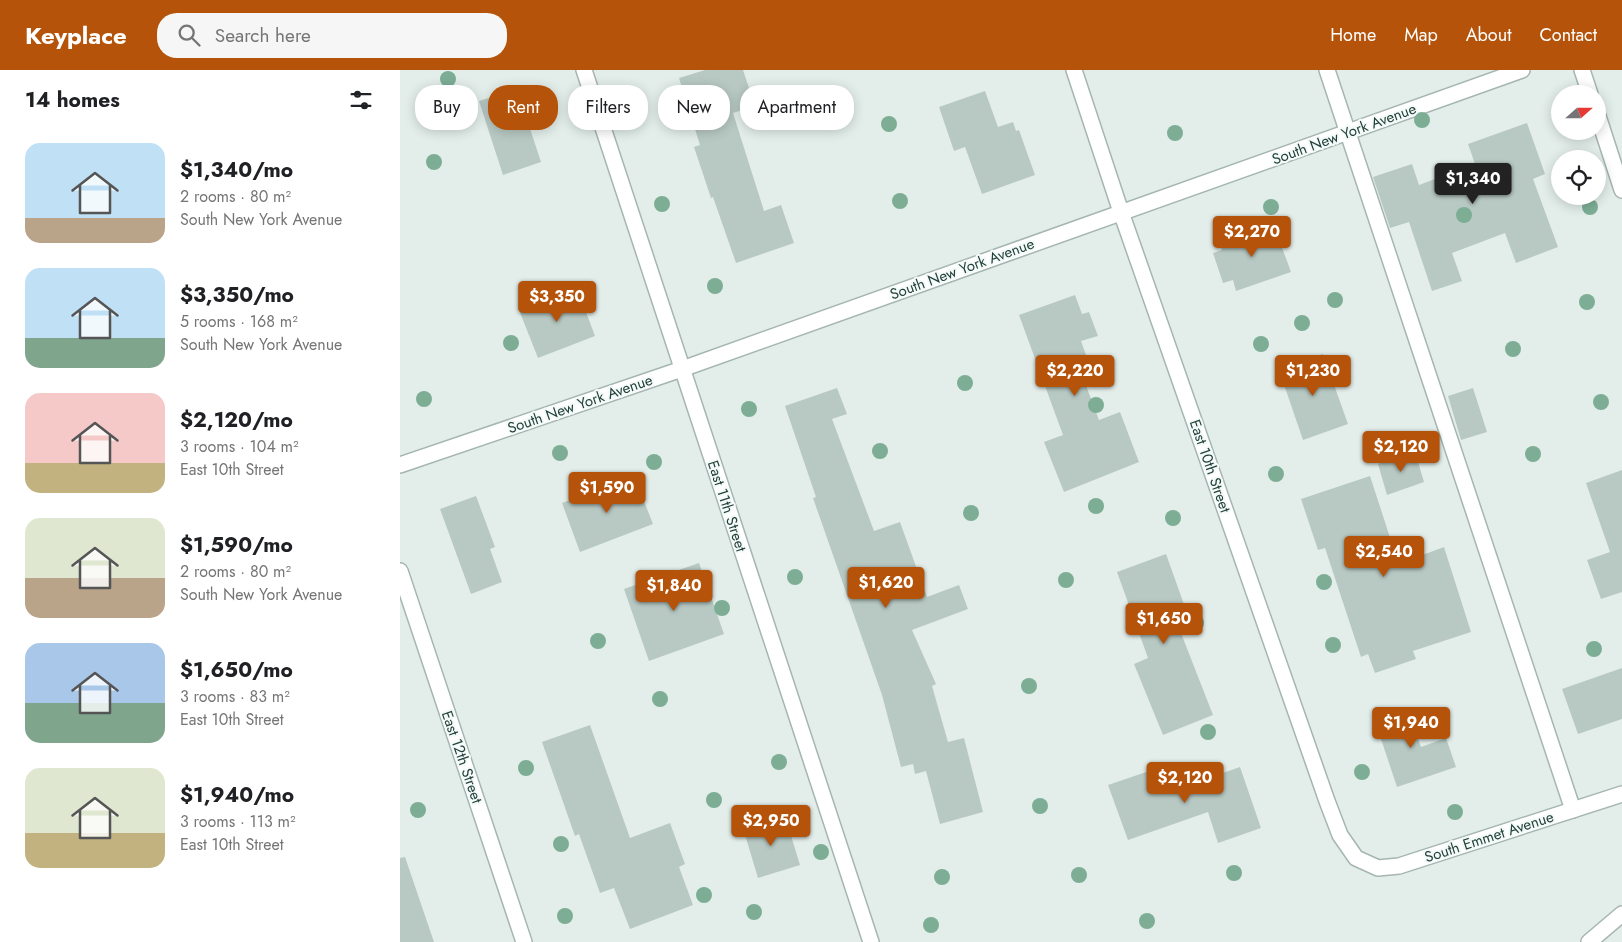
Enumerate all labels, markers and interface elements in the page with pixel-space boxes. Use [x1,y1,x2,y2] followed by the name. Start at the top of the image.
[157,13,507,58] search box
[25,18,127,53] text: Keyplace
[175,21,203,49] icon: search
[215,22,311,49] text: Search here
[1330,22,1376,48] text: Home
[1404,22,1438,48] text: Map
[1466,22,1511,48] text: About
[1539,22,1597,48] text: Contact
[25,85,120,115] text: 14 homes
[415,85,478,130] chip: Buy
[488,85,558,130] chip: Rent
[568,85,648,130] chip: Filters
[658,85,730,130] chip: New
[740,85,854,130] chip: Apartment
[1551,85,1606,140] north arrow
[1551,85,1606,205] map controls
[347,86,375,114] icon: filters
[1269,98,1420,170] street label: South New York Avenue
[1551,150,1606,205] button: locate
[180,155,293,185] text: $1,340/mo
[1432,162,1514,205] pin: $1,340
[65,163,125,223] icon: home
[1446,167,1500,190] text: $1,340
[180,185,291,208] text: 2 rooms · 80 m²
[180,208,342,231] text: South New York Avenue
[1211,216,1293,258] pin: $2,270
[1224,220,1280,243] text: $2,270
[887,233,1038,305] street label: South New York Avenue
[180,280,294,310] text: $3,350/mo
[516,280,598,323] pin: $3,350
[529,285,585,308] text: $3,350
[65,288,125,348] icon: home
[180,310,298,333] text: 5 rooms · 168 m²
[180,333,342,356] text: South New York Avenue
[1034,354,1116,397] pin: $2,220
[1272,354,1354,397] pin: $1,230
[1046,359,1104,382] text: $2,220
[1286,359,1340,382] text: $1,230
[504,369,656,439] street label: South New York Avenue
[180,405,293,435] text: $2,120/mo
[65,413,125,473] icon: home
[1184,416,1236,516] street label: East 10th Street
[1360,430,1442,473] pin: $2,120
[180,435,299,458] text: 3 rooms · 104 m²
[1374,435,1428,458] text: $2,120
[702,457,752,555] street label: East 11th Street
[180,458,284,481] text: East 10th Street
[566,472,648,514] pin: $1,590
[580,476,634,499] text: $1,590
[180,530,293,560] text: $1,590/mo
[1343,536,1425,578] pin: $2,540
[65,538,125,598] icon: home
[1355,540,1413,563] text: $2,540
[180,560,291,583] text: 2 rooms · 80 m²
[845,566,927,609] pin: $1,620
[633,570,715,612] pin: $1,840
[858,571,914,594] text: $1,620
[646,574,702,597] text: $1,840
[180,583,342,606] text: South New York Avenue
[1123,602,1205,645] pin: $1,650
[1137,607,1191,630] text: $1,650
[180,655,293,685] text: $1,650/mo
[65,663,125,723] icon: home
[180,685,290,708] text: 3 rooms · 83 m²
[1370,706,1452,749] pin: $1,940
[180,708,284,731] text: East 10th Street
[436,708,488,807] street label: East 12th Street
[1383,711,1439,734] text: $1,940
[1144,762,1226,804] pin: $2,120
[1158,766,1212,789] text: $2,120
[180,780,294,810] text: $1,940/mo
[65,788,125,848] icon: home
[730,804,812,847] pin: $2,950
[1422,806,1557,868] street label: South Emmet Avenue
[742,809,800,832] text: $2,950
[180,810,296,833] text: 3 rooms · 113 m²
[180,833,284,856] text: East 10th Street

